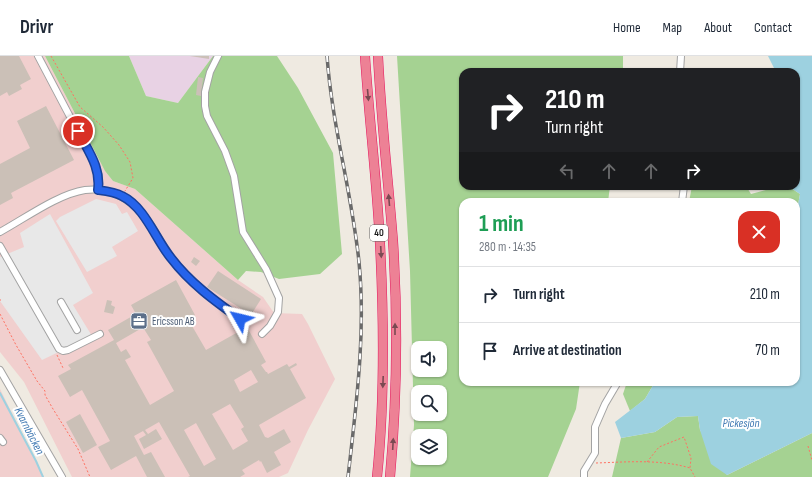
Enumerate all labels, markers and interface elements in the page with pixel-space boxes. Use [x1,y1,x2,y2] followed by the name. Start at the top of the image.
[20,16,53,39] text: Drivr
[613,19,641,36] text: Home
[663,19,682,36] text: Map
[704,19,732,36] text: About
[754,19,792,36] text: Contact
[545,83,605,116] text: 210 m
[479,84,531,136] icon: right
[364,89,371,101] one-way arrow
[61,114,95,148] pin
[545,117,603,138] text: Turn right
[67,120,89,142] icon: arrive
[556,160,578,182] icon: left
[598,160,620,182] icon: ahead
[640,160,662,182] icon: ahead
[682,160,704,182] icon: right
[386,194,393,206] one-way arrow
[479,209,524,238] text: 1 min
[738,211,780,253] button: close
[370,225,388,241] road number: 40
[479,239,536,255] text: 280 m · 14:35
[377,246,384,258] one-way arrow
[479,284,501,306] icon: right
[513,285,565,304] text: Turn right
[750,285,780,304] text: 210 m
[219,298,261,340] position arrow
[129,311,149,331] office icon: Ericsson AB
[152,315,195,328] place label: Ericsson AB
[392,322,398,335] one-way arrow
[479,340,501,362] icon: arrive
[411,341,447,465] map controls
[411,341,447,377] button: sound
[513,341,622,360] text: Arrive at destination
[755,341,780,360] text: 70 m
[379,376,386,388] one-way arrow
[411,385,447,421] button: search
[11,405,47,457] water label: Kvarnbäcken
[722,416,760,431] water label: Pickesjön
[411,429,447,465] button: layers
[389,438,396,450] one-way arrow

